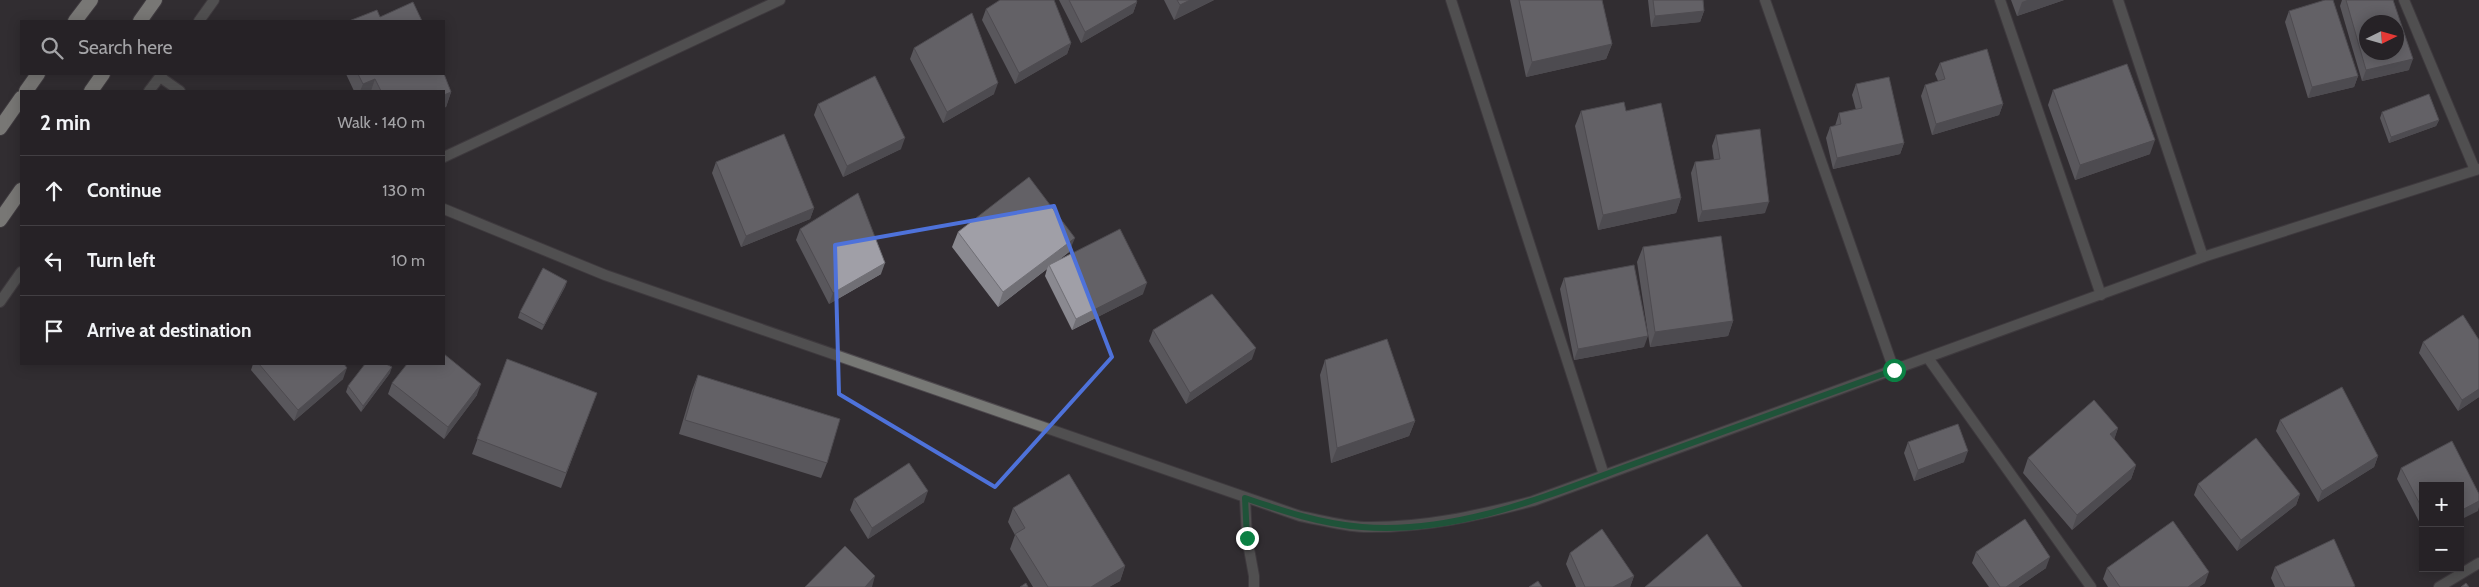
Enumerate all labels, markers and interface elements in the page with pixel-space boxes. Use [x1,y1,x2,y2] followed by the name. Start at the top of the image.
[2359,15,2404,60] north arrow
[20,20,445,75] search box
[38,34,66,62] icon: search
[78,36,172,59] text: Search here
[40,110,91,135] text: 2 min
[338,113,425,132] text: Walk · 140 m
[40,177,68,205] icon: ahead
[87,179,161,202] text: Continue
[382,181,425,200] text: 130 m
[40,247,68,275] icon: left
[87,249,155,272] text: Turn left
[391,251,425,270] text: 10 m
[40,317,68,345] icon: arrive
[87,319,251,342] text: Arrive at destination
[1883,359,1906,382] route start
[2419,482,2464,572] map controls
[2419,482,2464,527] button: +
[1236,527,1259,550] route end
[2419,527,2464,572] button: −

